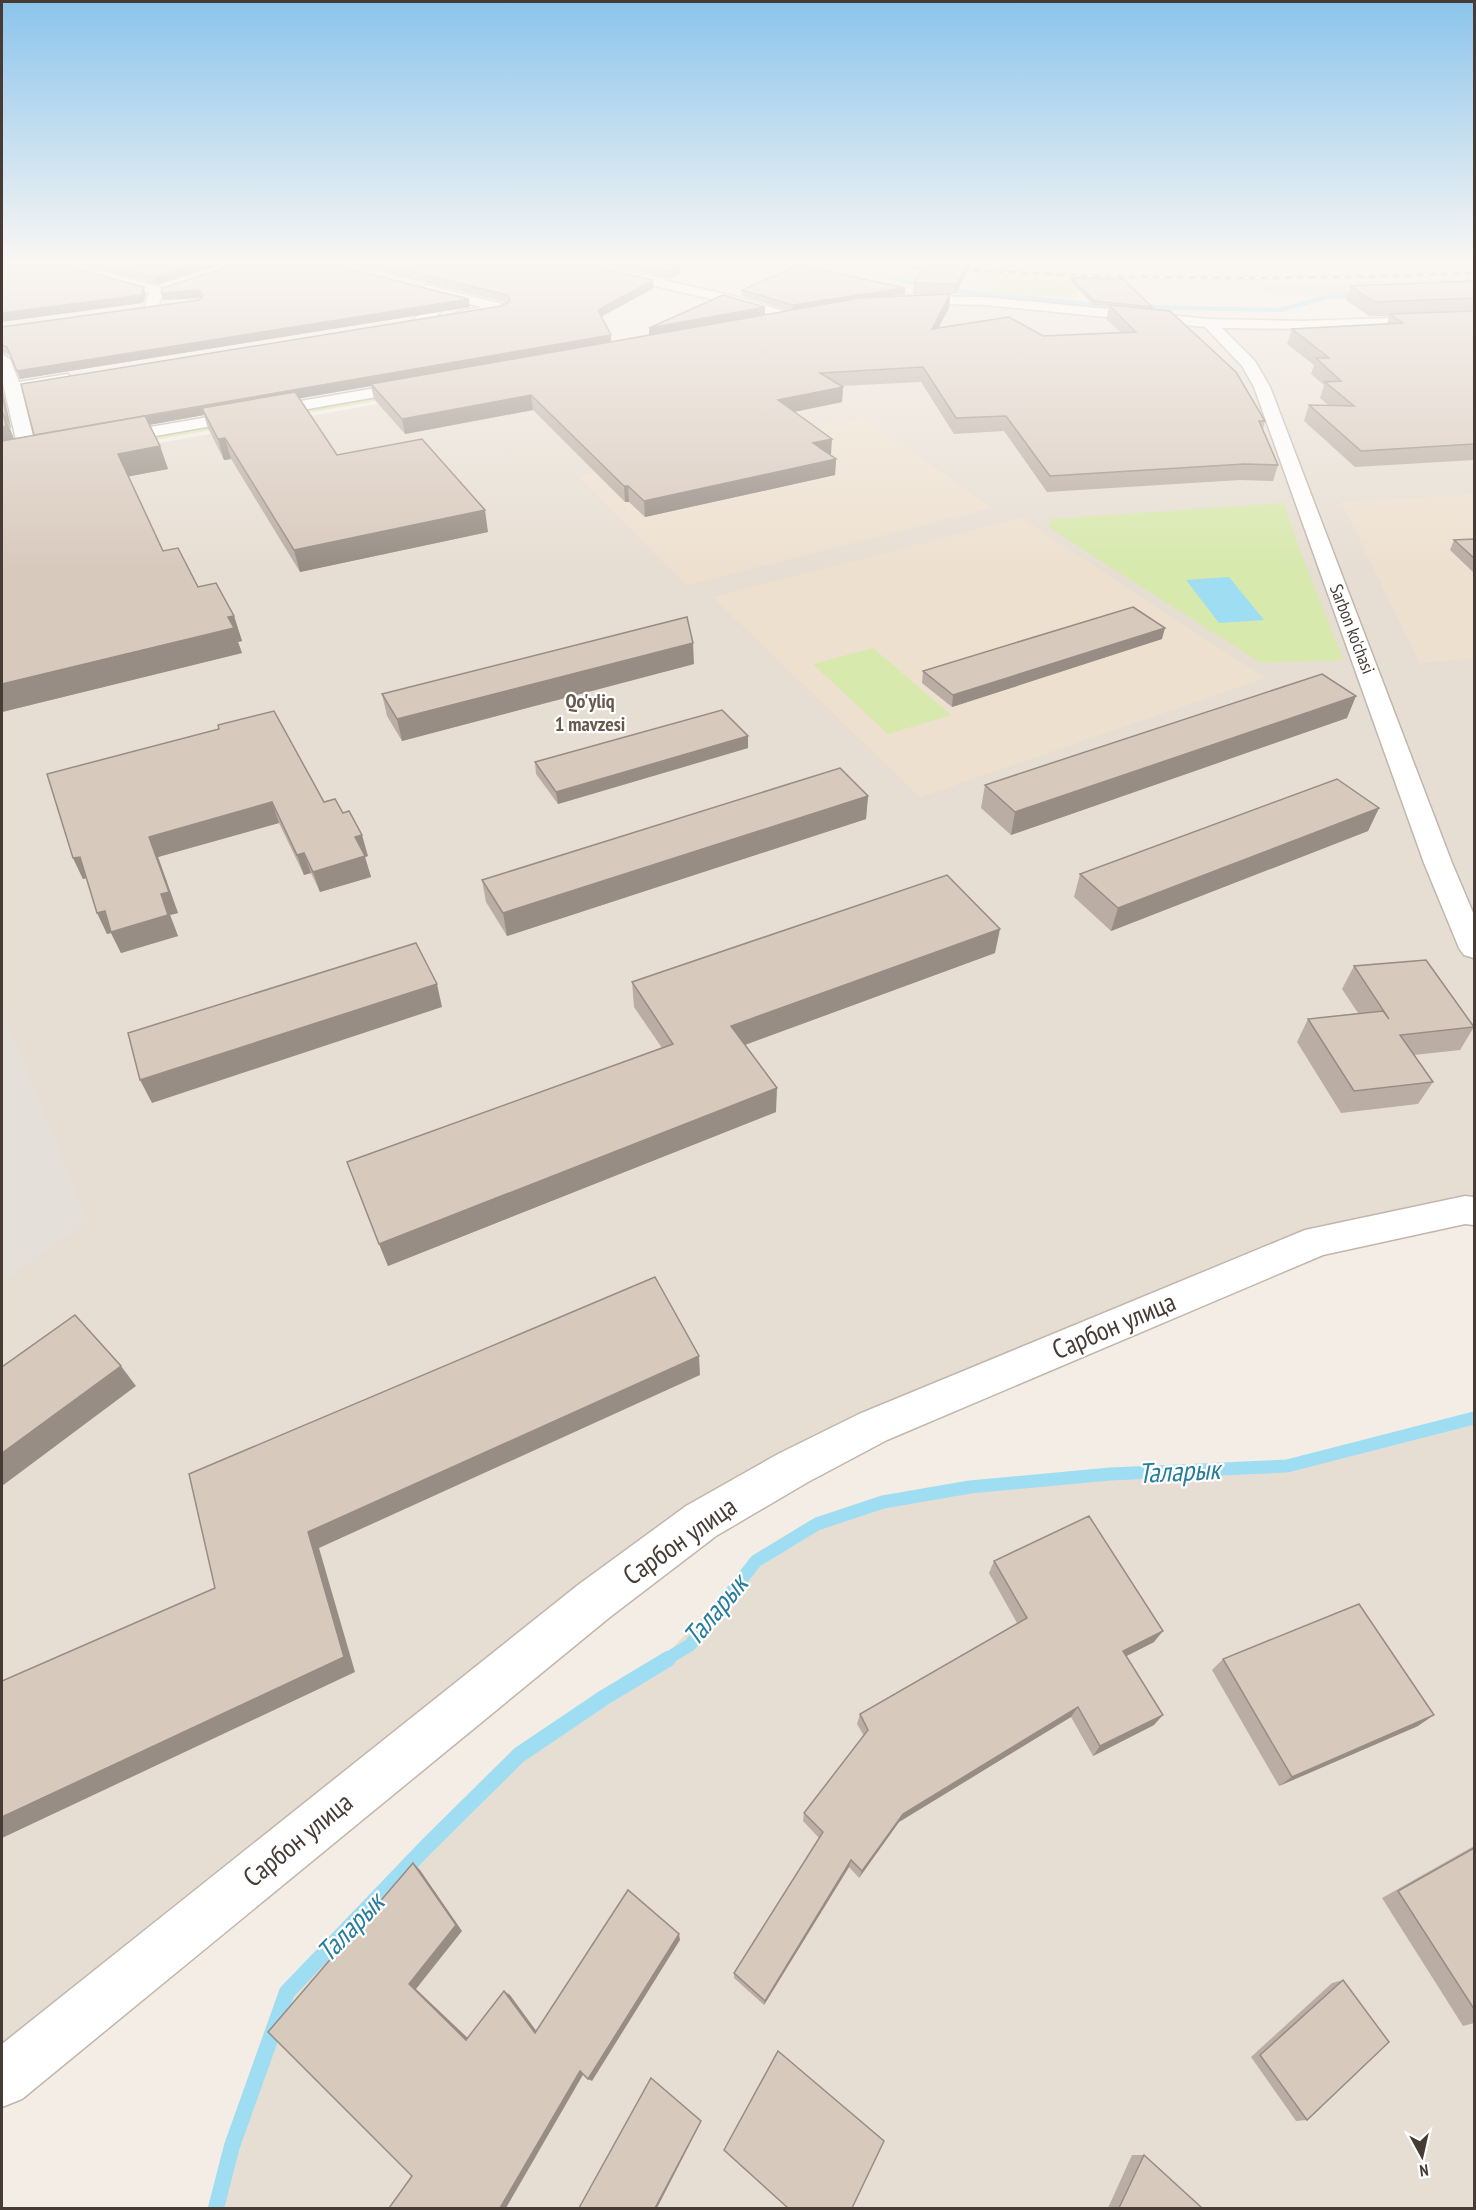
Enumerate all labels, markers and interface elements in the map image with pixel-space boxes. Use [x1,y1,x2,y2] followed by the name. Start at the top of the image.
[1325,581,1380,677] street label: Sarbon ko'chasi
[555,688,625,737] district label: Qo'yliq 1 mavzesi
[1047,1284,1181,1366] street label: Сарбон улица
[1137,1450,1224,1491] water label: Таларык
[616,1489,743,1592] street label: Сарбон улица
[674,1564,757,1653] water label: Таларык
[236,1785,359,1894] street label: Сарбон улица
[308,1882,394,1969] water label: Таларык
[1392,2126,1452,2186] north arrow
[1418,2160,1430,2181] text: N

